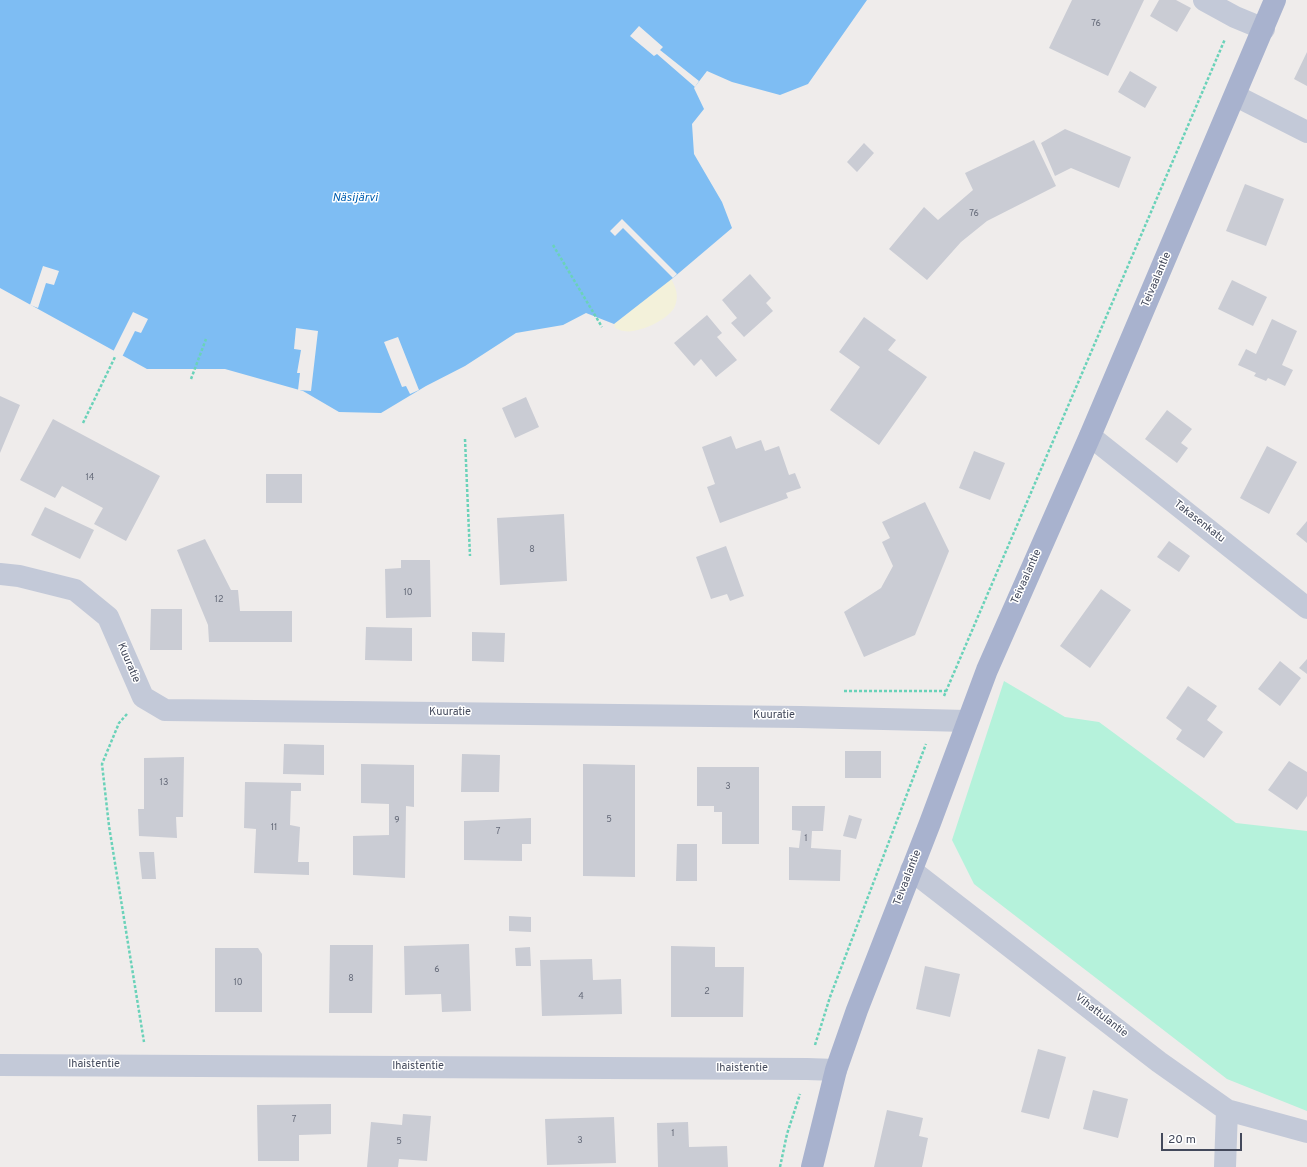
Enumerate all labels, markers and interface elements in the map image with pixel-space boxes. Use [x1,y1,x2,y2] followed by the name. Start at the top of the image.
[1091,19,1101,29] house number: 76
[332,192,378,206] water label: Näsijärvi
[969,209,979,219] house number: 76
[1139,250,1175,310] street label: Teivaalantie
[86,473,94,483] house number: 14
[1171,498,1227,546] street label: Takasenkatu
[529,545,535,555] house number: 8
[1009,548,1045,606] street label: Teivaalantie
[403,588,413,598] house number: 10
[215,595,223,605] house number: 12
[114,641,142,685] street label: Kuuratie
[429,706,471,720] street label: Kuuratie
[753,709,795,723] street label: Kuuratie
[160,778,168,788] house number: 13
[725,782,731,792] house number: 3
[606,815,612,825] house number: 5
[394,816,400,826] house number: 9
[271,823,277,833] house number: 11
[496,827,500,837] house number: 7
[804,834,808,844] house number: 1
[891,848,925,908] street label: Teivaalantie
[434,965,440,975] house number: 6
[348,974,354,984] house number: 8
[233,978,243,988] house number: 10
[704,987,710,997] house number: 2
[1072,991,1130,1041] street label: Vihattulantie
[578,992,584,1002] house number: 4
[68,1058,120,1072] street label: Ihaistentie
[392,1060,444,1074] street label: Ihaistentie
[716,1062,768,1076] street label: Ihaistentie
[292,1115,296,1125] house number: 7
[1163,1125,1244,1151] scale bar
[671,1129,675,1139] house number: 1
[1168,1132,1196,1148] text: 20 m
[577,1136,583,1146] house number: 3
[396,1137,402,1147] house number: 5

